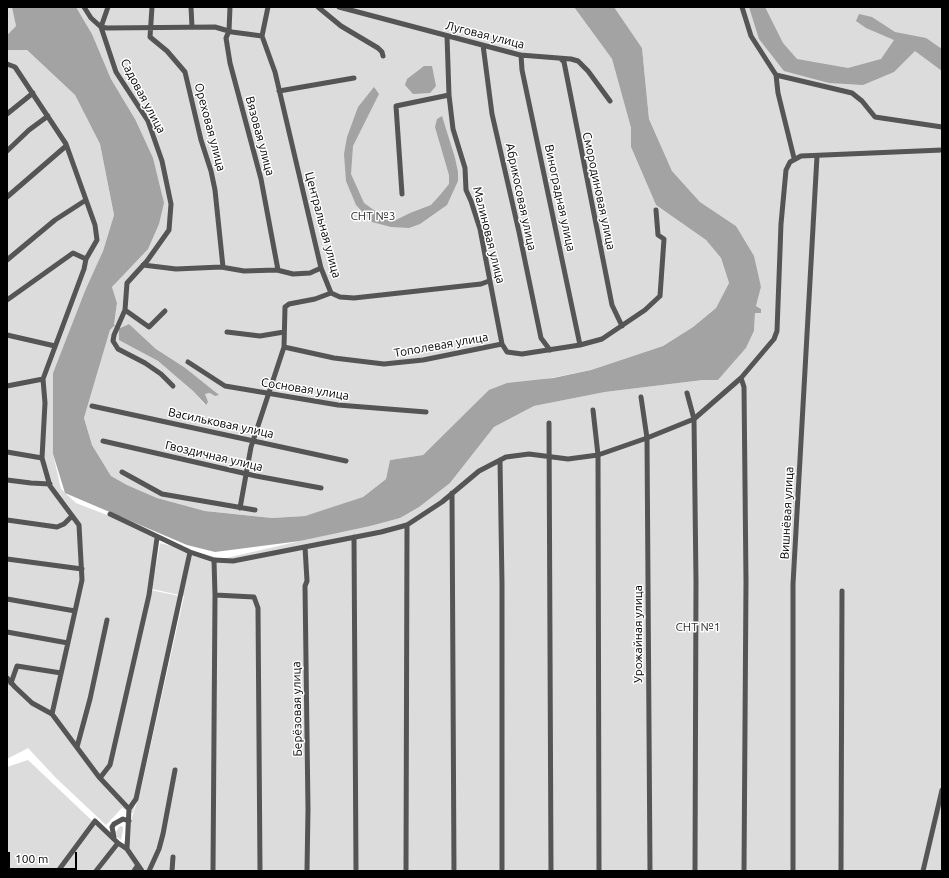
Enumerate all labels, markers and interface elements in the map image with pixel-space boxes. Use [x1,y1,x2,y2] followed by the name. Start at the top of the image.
[444,18,526,52] street label: Луговая улица
[117,56,169,136] street label: Садовая улица
[191,81,229,173] street label: Ореховая улица
[242,95,278,177] street label: Вязовая улица
[579,131,619,251] street label: Смородиновая улица
[503,142,539,252] street label: Абрикосовая улица
[542,143,578,253] street label: Виноградная улица
[302,170,344,280] street label: Центральная улица
[470,185,508,285] street label: Малиновая улица
[350,209,396,223] park label: СНТ №3
[393,330,489,360] street label: Тополевая улица
[260,375,350,403] street label: Сосновая улица
[167,405,275,441] street label: Васильковая улица
[164,438,264,474] street label: Гвоздичная улица
[777,466,797,560] street label: Вишнёвая улица
[631,585,645,683] street label: Урожайная улица
[675,620,721,634] park label: СНТ №1
[289,661,305,757] street label: Берёзовая улица
[10,844,79,870] scale bar
[15,852,48,865] text: 100 m

